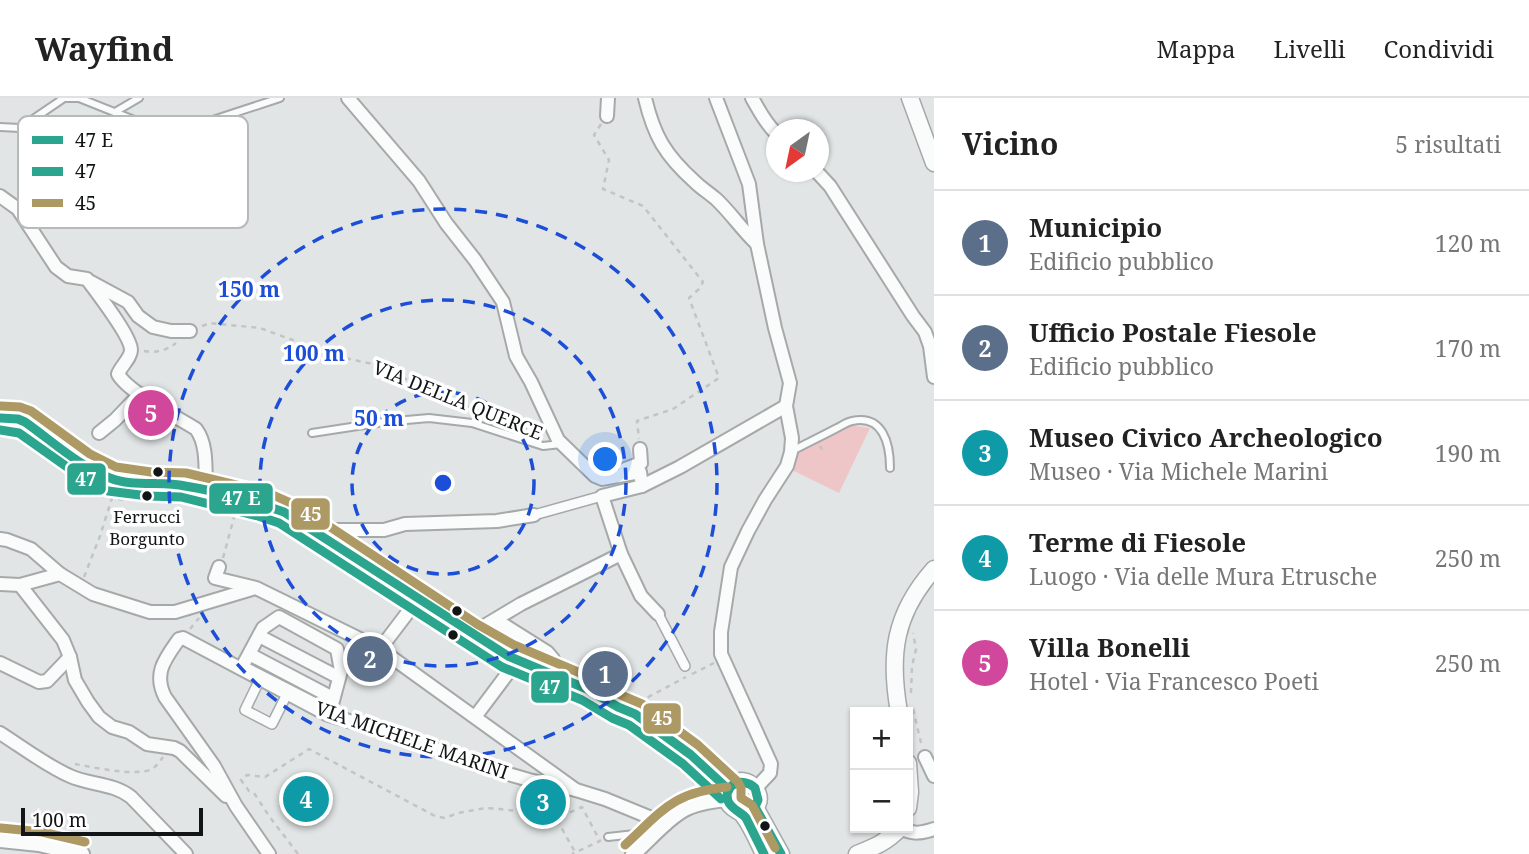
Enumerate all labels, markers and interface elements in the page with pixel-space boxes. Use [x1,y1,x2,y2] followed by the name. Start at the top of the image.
[35,26,174,71] text: Wayfind
[1157,32,1236,65] text: Mappa
[1274,32,1346,65] text: Livelli
[1384,32,1494,65] text: Condividi
[18,116,248,228] legend
[766,119,829,182] north arrow
[962,123,1058,164] text: Vicino
[75,127,113,153] text: 47 E
[1395,128,1501,160] text: 5 risultati
[75,158,96,184] text: 47
[75,190,96,216] text: 45
[1029,209,1162,245] text: Municipio
[979,227,992,259] text: 1
[1435,227,1501,259] text: 120 m
[1029,245,1214,277] text: Edificio pubblico
[218,275,280,303] text: 150 m
[1029,314,1317,350] text: Ufficio Postale Fiesole
[979,332,992,364] text: 2
[1435,332,1501,364] text: 170 m
[283,339,345,367] text: 100 m
[1029,350,1214,382] text: Edificio pubblico
[369,354,547,446] street label: VIA DELLA QUERCE
[128,387,174,439] pin: 5
[354,404,404,432] text: 50 m
[1029,419,1383,455] text: Museo Civico Archeologico
[979,437,992,469] text: 3
[1435,437,1501,469] text: 190 m
[588,442,622,476] your location
[1029,455,1328,487] text: Museo · Via Michele Marini
[66,462,107,496] line badge: 47
[151,465,165,479] unlabelled marker
[75,466,97,492] text: 47
[431,471,455,495] centre of rings
[208,482,274,515] line badge: 47 E
[222,485,260,511] text: 47 E
[140,489,154,503] marker: Ferrucci Borgunto
[290,497,331,531] line badge: 45
[300,501,322,527] text: 45
[109,505,185,550] place label: Ferrucci Borgunto
[1029,524,1246,560] text: Terme di Fiesole
[979,542,992,574] text: 4
[1435,542,1501,574] text: 250 m
[1029,560,1377,592] text: Luogo · Via delle Mura Etrusche
[450,604,464,618] unlabelled marker
[446,628,460,642] unlabelled marker
[1029,629,1190,665] text: Villa Bonelli
[347,633,393,685] pin: 2
[979,647,992,679] text: 5
[1435,647,1501,679] text: 250 m
[582,648,628,700] pin: 1
[1029,665,1319,697] text: Hotel · Via Francesco Poeti
[530,670,570,704] line badge: 47
[539,674,561,700] text: 47
[312,695,512,785] street label: VIA MICHELE MARINI
[642,702,682,735] line badge: 45
[651,705,673,731] text: 45
[850,707,913,833] map controls
[850,707,913,770] button: +
[850,770,913,833] button: −
[283,773,329,825] pin: 4
[520,776,566,828] pin: 3
[21,805,203,837] scale bar
[32,807,87,833] text: 100 m
[758,819,772,833] unlabelled marker

